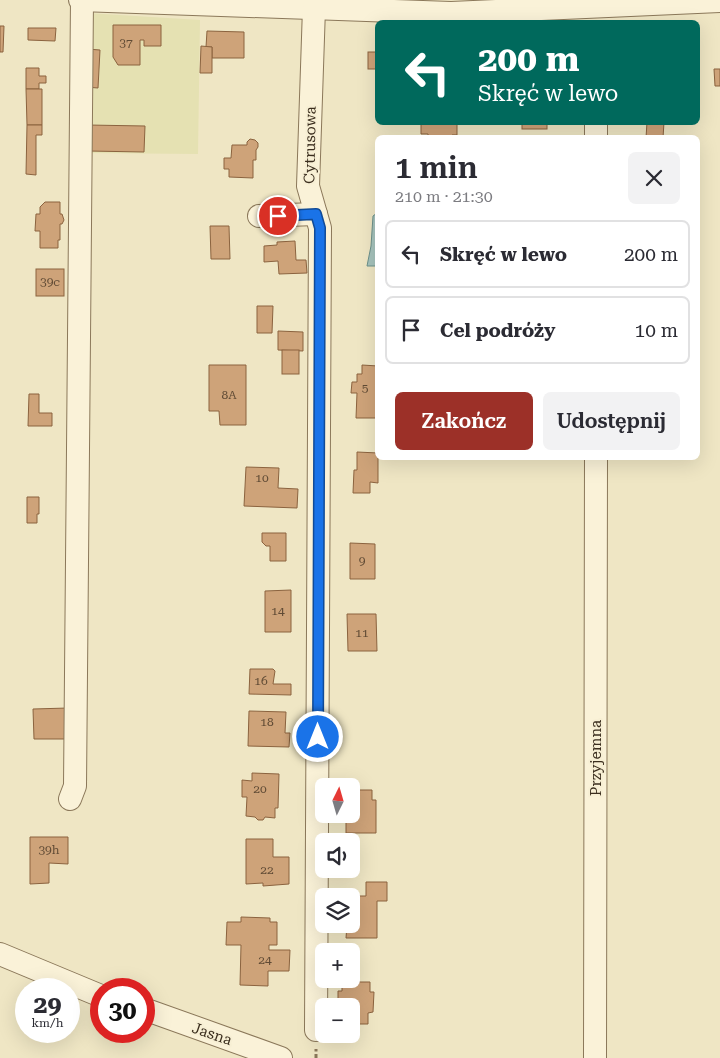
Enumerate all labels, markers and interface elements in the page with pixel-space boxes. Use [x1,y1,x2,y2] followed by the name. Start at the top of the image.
[119,36,133,50] house number: 37
[478,39,579,80] text: 200 m
[395,40,460,105] icon: left
[478,81,618,106] text: Skręć w lewo
[300,106,320,184] street label: Cytrusowa
[395,150,478,185] text: 1 min
[628,152,680,204] button: close
[395,187,493,206] text: 210 m · 21:30
[257,195,299,237] pin
[264,202,292,230] icon: arrive
[397,240,425,268] icon: left
[440,243,567,266] text: Skręć w lewo
[624,243,678,266] text: 200 m
[40,275,60,289] house number: 39c
[397,316,425,344] icon: arrive
[440,319,555,342] text: Cel podróży
[635,319,678,342] text: 10 m
[362,381,369,395] house number: 5
[221,388,237,402] house number: 8A
[395,392,533,450] button: Zakończ
[543,392,680,450] button: Udostępnij
[255,471,269,485] house number: 10
[359,554,366,568] house number: 9
[271,604,285,618] house number: 14
[355,626,369,640] house number: 11
[254,674,268,688] house number: 16
[291,710,343,762] position arrow
[260,715,274,729] house number: 18
[587,720,605,796] street label: Przyjemna
[315,778,360,822] north arrow
[315,778,360,1043] map controls
[253,782,267,796] house number: 20
[315,833,360,878] button: sound
[38,843,60,857] house number: 39h
[260,863,274,877] house number: 22
[315,888,360,933] button: layers
[315,943,360,988] button: +
[258,953,272,967] house number: 24
[90,978,155,1043] speed limit sign: 30
[33,990,62,1019] text: 29
[315,998,360,1043] button: −
[31,1016,64,1030] text: km/h
[190,1019,234,1049] street label: Jasna

